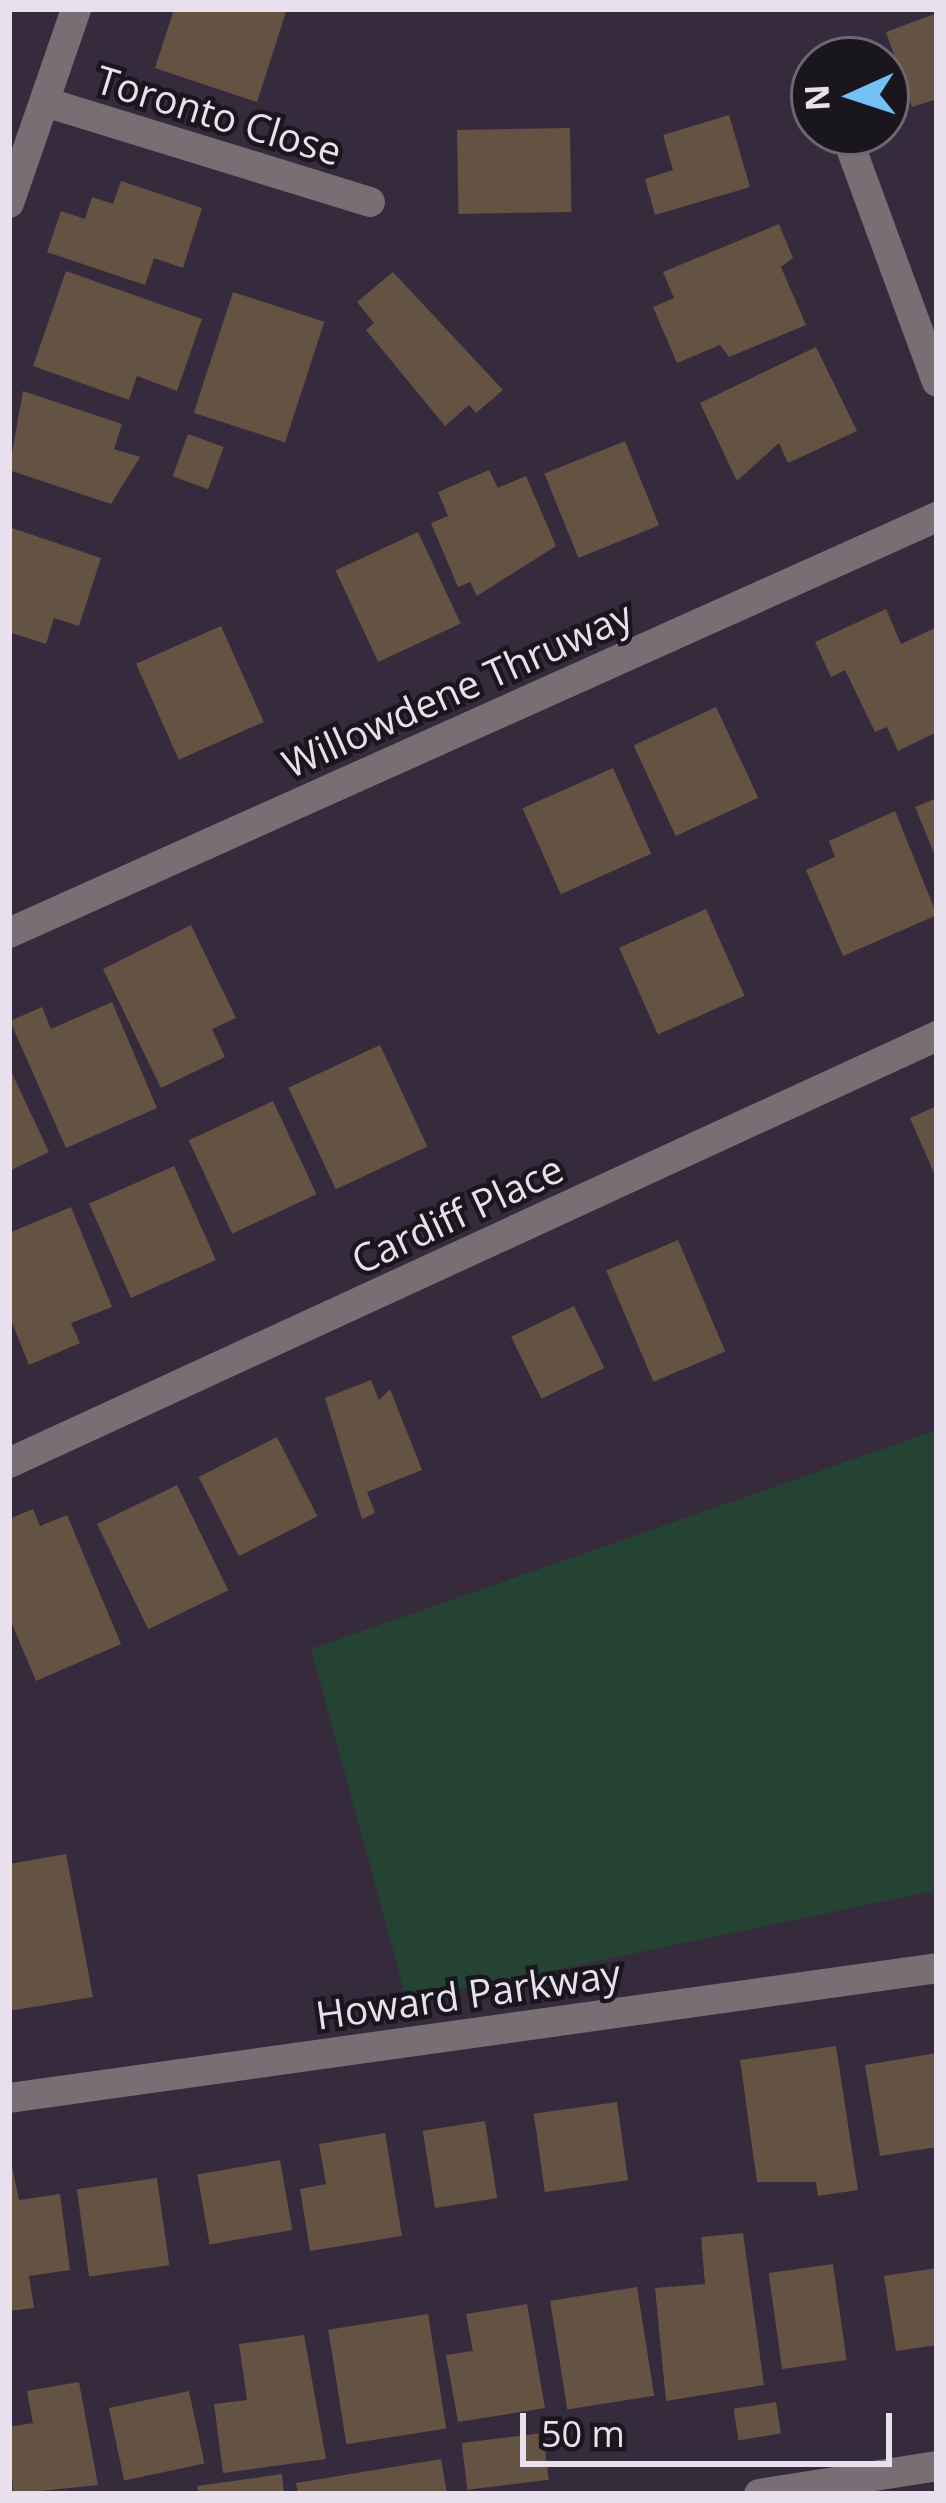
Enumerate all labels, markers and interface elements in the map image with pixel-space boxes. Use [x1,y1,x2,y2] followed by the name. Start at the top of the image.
[790,36,910,156] north arrow
[91,55,347,175] street label: Toronto Close
[793,83,840,112] text: N
[275,591,639,787] street label: Willowdene Thruway
[344,1145,570,1283] street label: Cardiff Place
[313,1949,623,2039] street label: Howard Parkway
[526,2389,898,2463] scale bar
[541,2409,625,2458] text: 50 m

